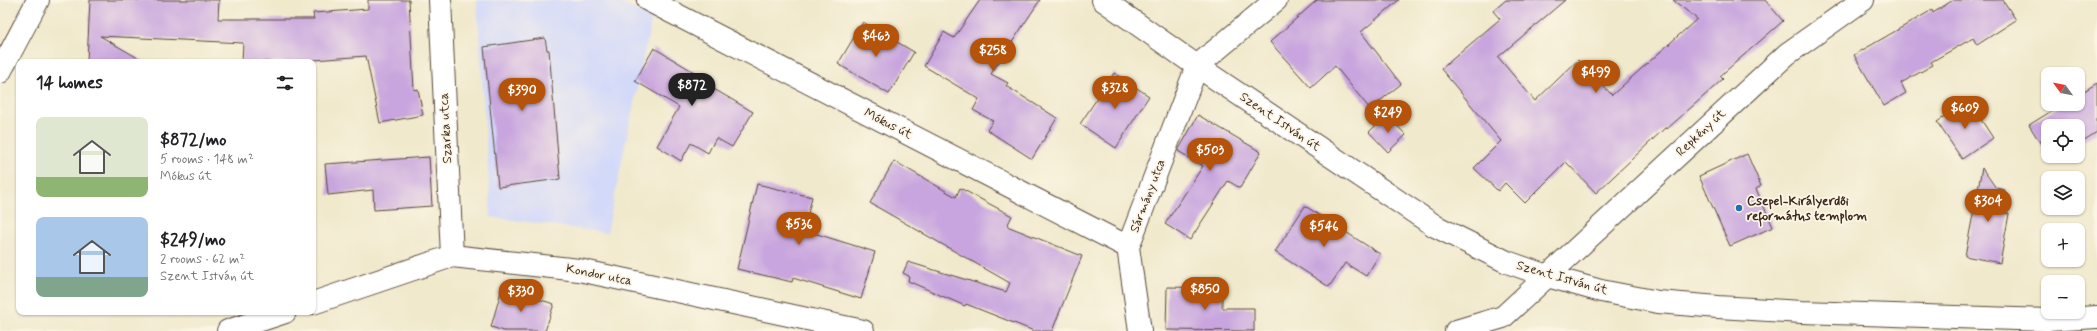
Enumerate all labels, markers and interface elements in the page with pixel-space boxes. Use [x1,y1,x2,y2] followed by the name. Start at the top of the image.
[852,24,900,58] pin: $463
[862,28,890,45] text: $463
[969,38,1017,72] pin: $258
[979,42,1007,59] text: $258
[1572,60,1620,94] pin: $499
[1581,64,1611,81] text: $499
[2041,67,2085,111] north arrow
[2041,67,2085,319] map controls
[36,72,103,94] text: 14 homes
[274,72,296,94] icon: filters
[668,73,716,107] pin: $872
[1091,76,1139,110] pin: $328
[677,77,707,94] text: $872
[498,78,546,112] pin: $390
[1101,80,1129,97] text: $328
[507,82,537,99] text: $390
[1236,89,1324,156] street label: Szent István út
[436,92,456,164] street label: Szarka utca
[1941,96,1989,130] pin: $609
[1364,100,1412,134] pin: $249
[1951,100,1979,117] text: $609
[1374,104,1402,121] text: $249
[861,105,915,143] street label: Mókus út
[1672,105,1730,160] street label: Repkény út
[2041,119,2085,163] button: locate
[160,129,227,151] text: $872/mo
[68,133,116,181] icon: home
[1186,138,1234,172] pin: $503
[1196,142,1224,159] text: $503
[160,151,254,168] text: 5 rooms · 148 m²
[1126,157,1170,235] street label: Sármány utca
[160,168,212,185] text: Mókus út
[2041,171,2085,215] button: layers
[1964,189,2012,223] pin: $304
[1747,193,1867,227] place label: Csepel-Királyerdői református templom
[1974,193,2002,210] text: $304
[1734,203,1744,213] marker: Csepel-Királyerdői református templom
[775,212,823,246] pin: $536
[1300,214,1348,248] pin: $546
[785,216,813,233] text: $536
[1309,218,1339,235] text: $546
[2041,223,2085,267] button: +
[160,229,226,251] text: $249/mo
[68,233,116,281] icon: home
[160,251,245,268] text: 2 rooms · 62 m²
[1514,257,1610,299] street label: Szent István út
[565,260,634,290] street label: Kondor utca
[160,268,254,285] text: Szent István út
[2041,275,2085,319] button: −
[1181,277,1229,311] pin: $850
[497,279,545,313] pin: $330
[1190,281,1220,298] text: $850
[508,283,534,300] text: $330

